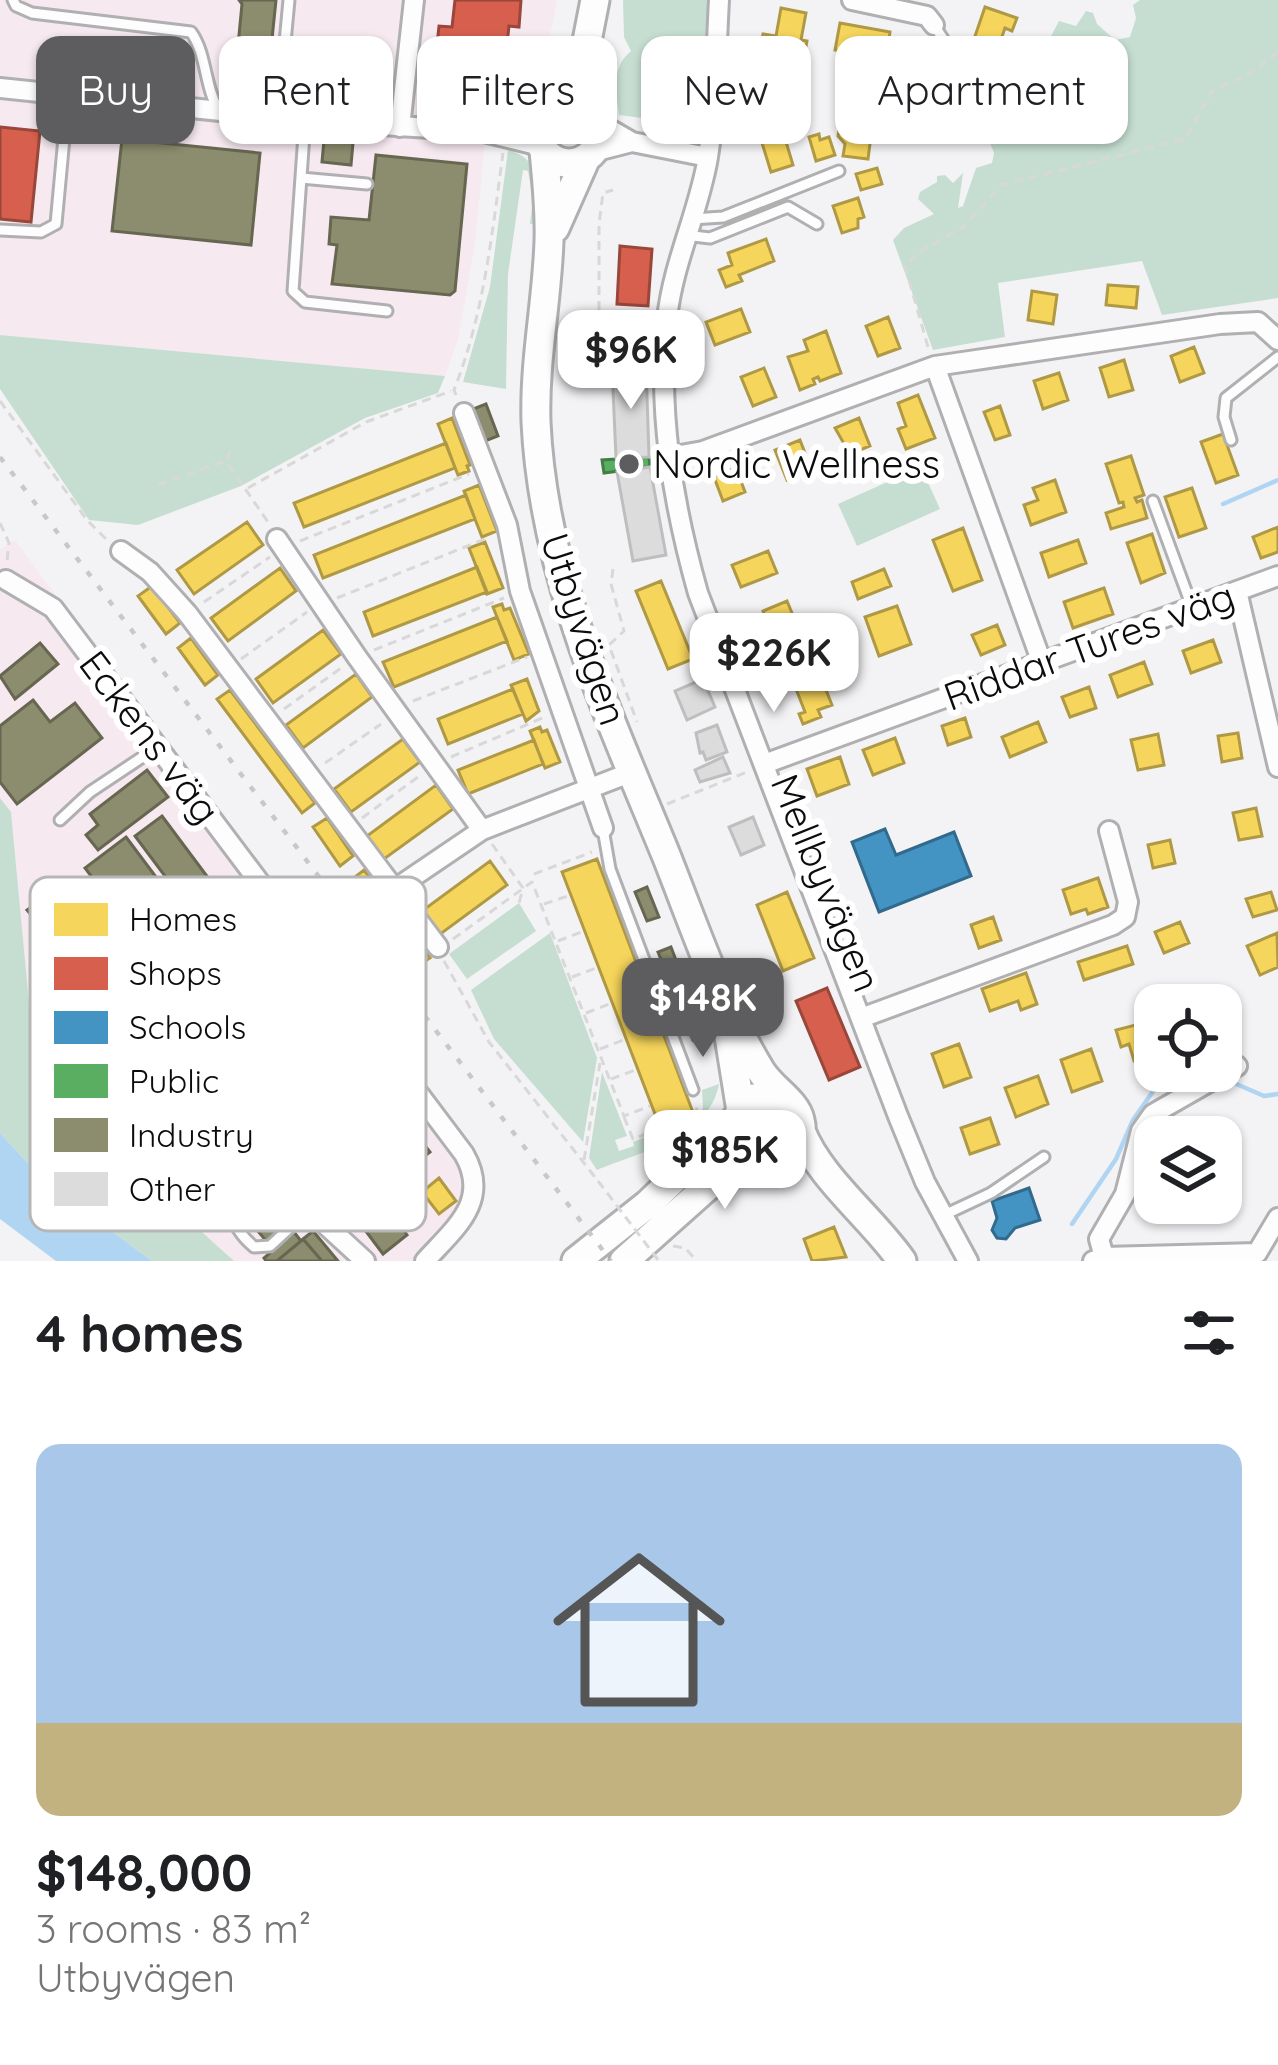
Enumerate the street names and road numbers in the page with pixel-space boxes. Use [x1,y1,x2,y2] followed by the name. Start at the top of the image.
[530,527,639,731] street label: Utbyvägen
[937,570,1241,721] street label: Riddar Tures väg
[69,640,231,833] street label: Eckens väg
[761,767,892,999] street label: Mellbyvägen

